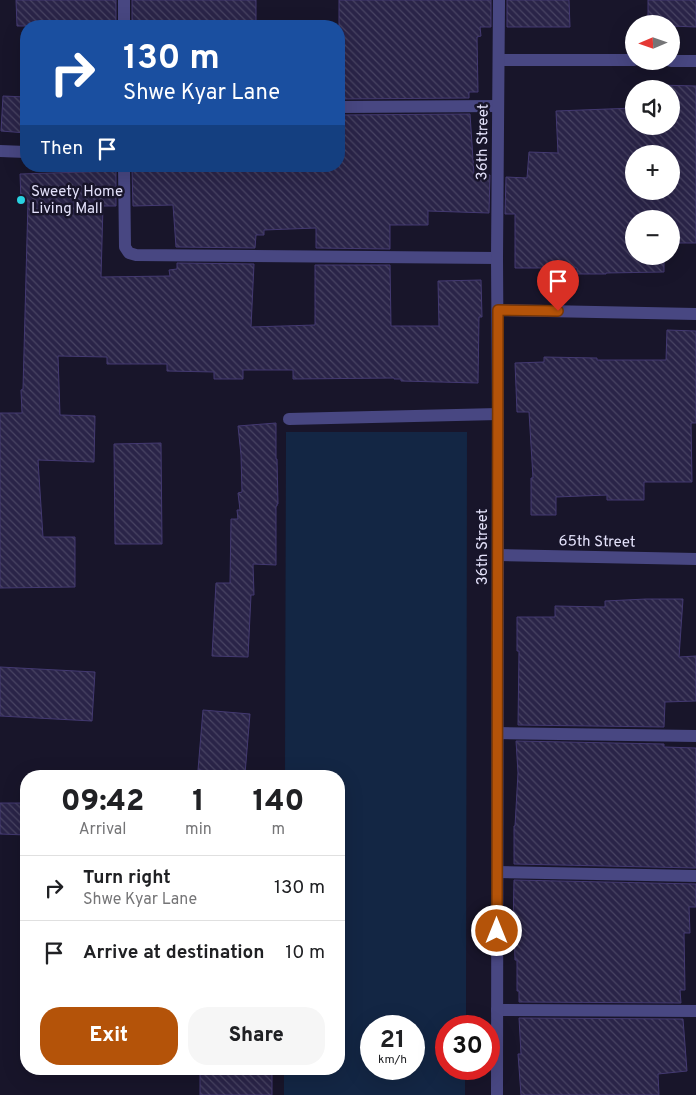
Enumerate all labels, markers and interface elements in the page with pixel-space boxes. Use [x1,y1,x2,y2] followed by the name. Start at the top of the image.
[625,15,680,70] north arrow
[625,15,680,265] map controls
[123,37,220,81] text: 130 m
[40,40,105,105] icon: right
[123,80,280,107] text: Shwe Kyar Lane
[625,80,680,135] button: sound
[473,104,494,180] street label: 36th Street
[93,135,121,163] icon: arrive
[40,137,83,161] text: Then
[625,145,680,200] button: +
[31,183,123,219] place label: Sweety Home Living Mall
[15,194,27,206] marker: Sweety Home Living Mall
[625,210,680,265] button: −
[537,260,579,311] pin
[544,267,572,295] icon: arrive
[474,509,493,585] street label: 36th Street
[558,532,636,553] street label: 65th Street
[61,784,144,821] text: 09:42
[192,784,205,821] text: 1
[252,784,304,821] text: 140
[79,820,126,840] text: Arrival
[185,820,212,840] text: min
[272,820,285,840] text: m
[83,866,171,890] text: Turn right
[40,874,68,902] icon: right
[274,876,325,900] text: 130 m
[83,890,197,910] text: Shwe Kyar Lane
[470,904,522,956] position arrow
[40,939,68,967] icon: arrive
[83,941,264,965] text: Arrive at destination
[285,941,325,965] text: 10 m
[40,1007,178,1065] button: Exit
[188,1007,325,1065] button: Share
[435,1015,500,1080] speed limit sign: 30
[380,1025,405,1057] text: 21
[378,1052,407,1068] text: km/h

